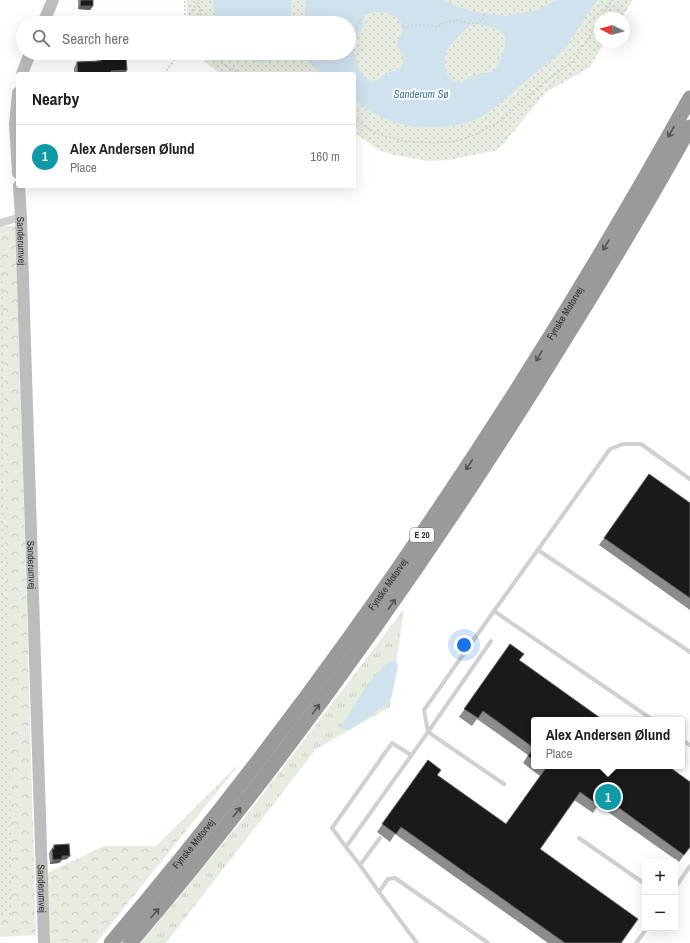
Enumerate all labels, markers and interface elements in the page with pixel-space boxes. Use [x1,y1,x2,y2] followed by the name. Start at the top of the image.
[594,12,630,48] north arrow
[16,16,356,60] search box
[30,27,52,49] icon: search
[62,28,129,49] text: Search here
[32,87,79,110] text: Nearby
[393,87,449,101] water label: Sanderum Sø
[667,126,675,138] one-way arrow
[70,138,195,159] text: Alex Andersen Ølund
[42,148,48,165] text: 1
[310,148,340,165] text: 160 m
[70,159,97,176] text: Place
[14,217,29,265] street label: Sanderumvej
[602,239,610,251] one-way arrow
[543,284,586,342] street label: Fynske Motorvej
[534,350,542,362] one-way arrow
[465,459,473,470] one-way arrow
[410,528,434,542] road number: E 20
[25,540,39,589] street label: Sanderumvej
[365,556,410,613] street label: Fynske Motorvej
[388,598,396,609] one-way arrow
[454,635,474,655] your location
[311,704,320,715] one-way arrow
[531,717,685,769] popup
[546,724,670,745] text: Alex Andersen Ølund
[546,745,572,762] text: Place
[595,782,621,812] pin: 1
[232,807,241,818] one-way arrow
[169,816,217,871] street label: Fynske Motorvej
[642,859,678,931] map controls
[642,859,678,895] button: +
[35,864,50,913] street label: Sanderumvej
[642,895,678,931] button: −
[150,909,159,919] one-way arrow

